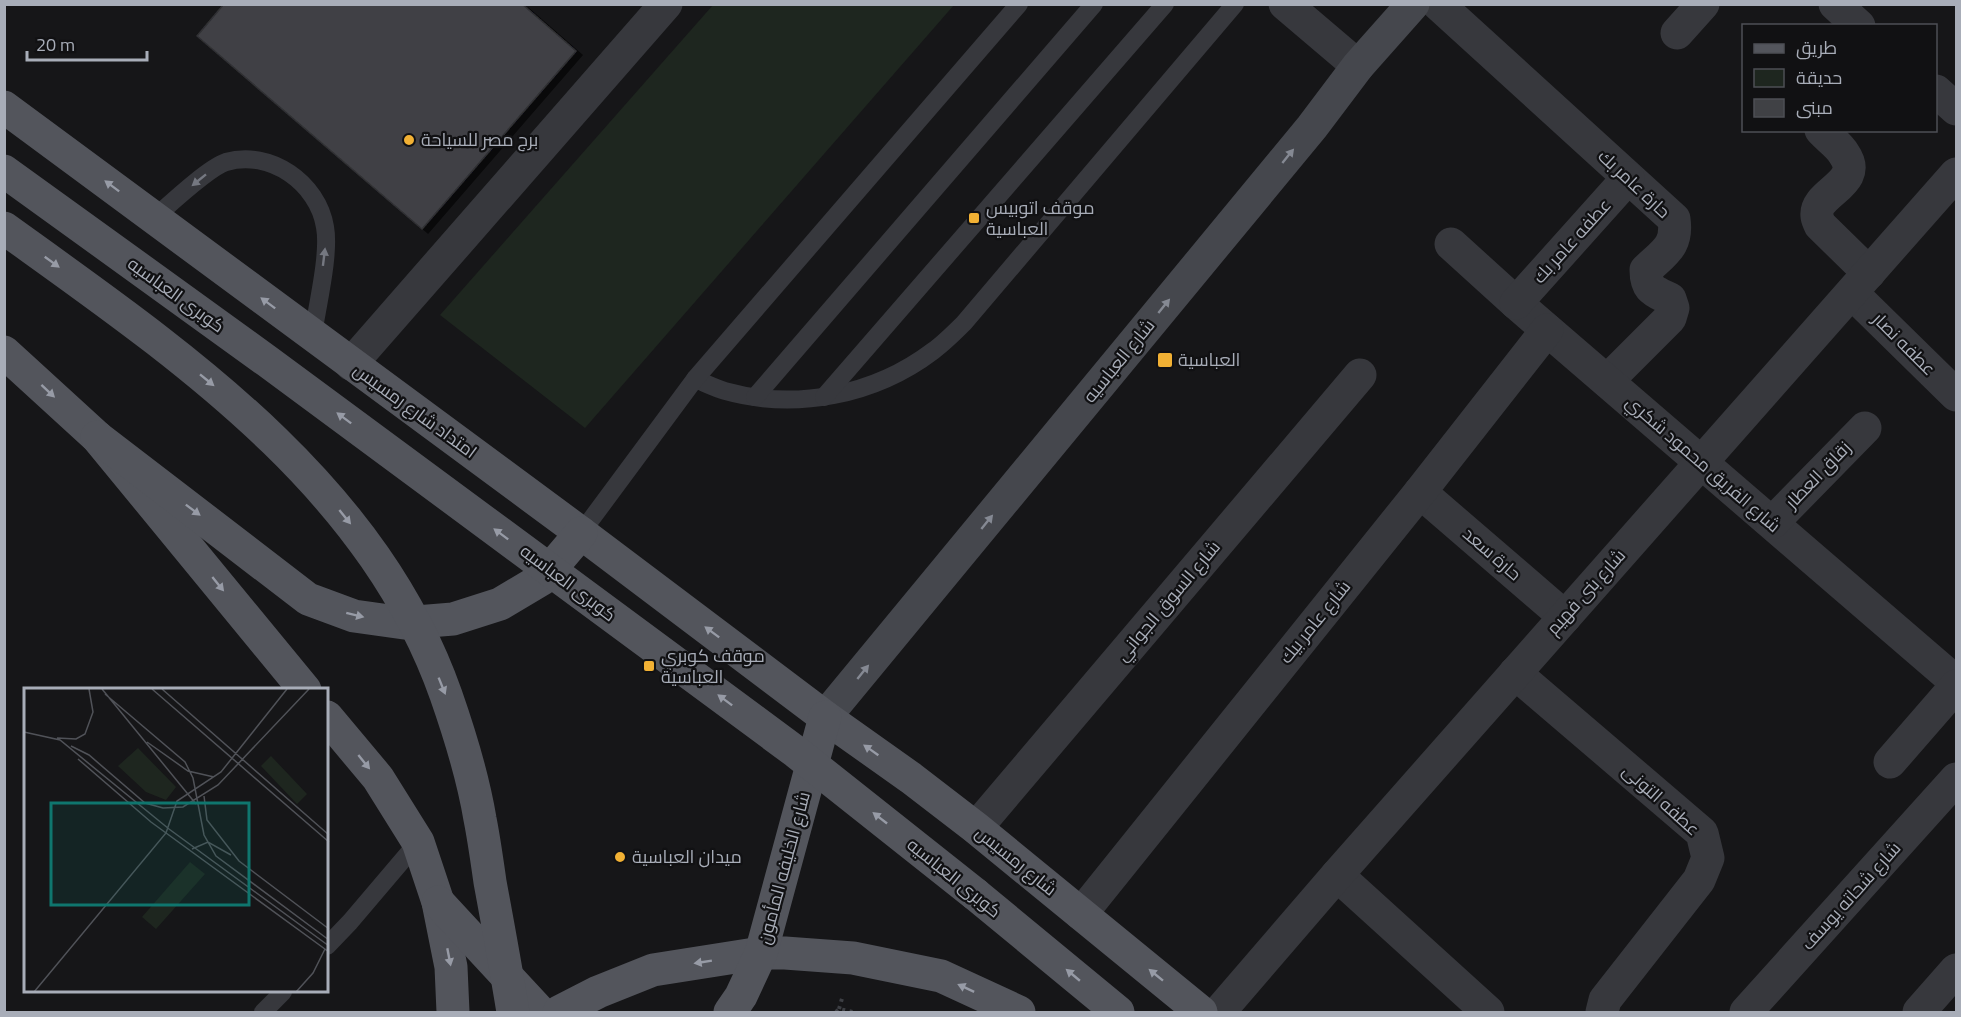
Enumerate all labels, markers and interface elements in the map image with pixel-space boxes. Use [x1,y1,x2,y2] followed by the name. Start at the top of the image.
[27,24,147,62] scale bar
[1742,24,1937,132] legend
[36,31,75,58] text: 20 m
[1796,34,1837,61] text: طريق
[1796,64,1842,91] text: حديقة
[1796,94,1833,121] text: مبنى
[421,126,538,153] place label: برج مصر للسياحة
[402,133,416,147] marker: برج مصر للسياحة
[1592,143,1677,225] street label: حارة عامر بك
[1281,149,1294,164] one-way arrow
[192,174,207,186] one-way arrow
[104,181,119,193] one-way arrow
[1526,192,1617,289] street label: عطفه عامر بك
[986,194,1094,242] place label: موقف اتوبيس العباسية
[967,211,981,225] marker: موقف اتوبيس العباسية
[320,247,329,266] one-way arrow
[122,250,230,339] street label: كوبرى العباسيه
[43,256,59,268] one-way arrow
[261,297,276,309] one-way arrow
[1157,299,1170,314] one-way arrow
[1866,305,1942,382] street label: عطفه نصار
[1076,313,1161,409] street label: شارع العباسيه
[1178,346,1240,373] place label: العباسية
[1156,351,1174,369] marker: العباسية
[348,356,483,465] street label: امتداد شارع رمسيس
[199,373,215,386] one-way arrow
[40,384,55,398] one-way arrow
[1619,389,1787,539] street label: شارع الفريق محمود شكري
[336,412,352,424] one-way arrow
[1778,435,1857,515] street label: زقاق العطار
[186,504,201,516] one-way arrow
[338,510,351,525] one-way arrow
[980,514,993,530] one-way arrow
[1457,520,1528,587] street label: حارة سعد
[493,528,509,540] one-way arrow
[1109,534,1227,668] street label: شارع السوق الجواني
[515,537,622,628] street label: كوبرى العباسيه
[1540,543,1632,641] street label: شارع بنى فهيم
[1272,574,1357,669] street label: شارع عامر بيك
[211,576,224,591] one-way arrow
[346,611,364,621] one-way arrow
[704,626,719,638] one-way arrow
[661,642,765,690] place label: موقف كوبري العباسية
[642,659,656,673] marker: موقف كوبري العباسية
[856,664,869,680] one-way arrow
[437,677,447,695] one-way arrow
[24,688,328,993] inset map
[717,693,733,706] one-way arrow
[864,744,880,756] one-way arrow
[357,754,370,769] one-way arrow
[1617,757,1706,842] street label: عطفه التونى
[750,788,817,947] street label: شارع الخليفه المأمون
[872,813,887,825] one-way arrow
[970,819,1063,902] street label: شارع رمسيس
[901,831,1007,924] street label: كوبرى العباسيه
[1794,835,1907,956] street label: شارع شحاته يوسف
[632,843,742,870] place label: ميدان العباسية
[613,850,627,864] marker: ميدان العباسية
[445,948,454,967] one-way arrow
[694,958,713,967] one-way arrow
[1066,969,1081,982] one-way arrow
[1148,969,1164,982] one-way arrow
[957,983,974,992] one-way arrow

